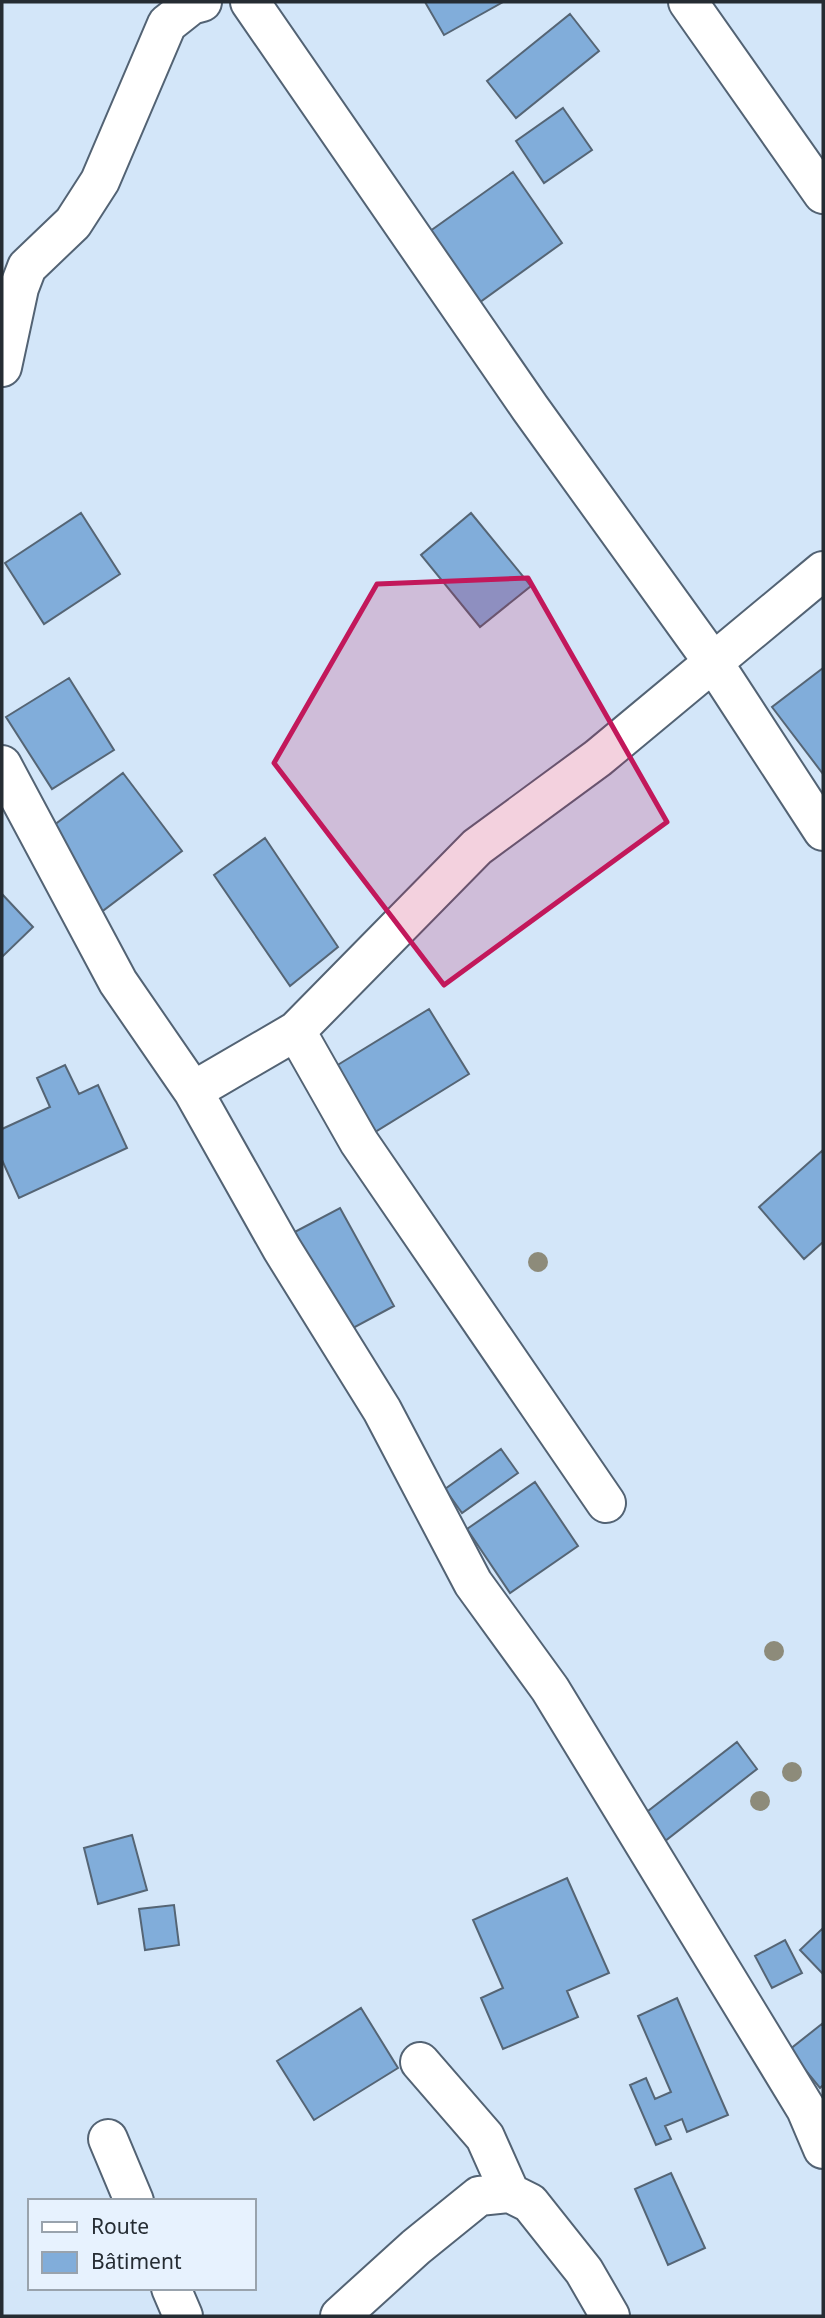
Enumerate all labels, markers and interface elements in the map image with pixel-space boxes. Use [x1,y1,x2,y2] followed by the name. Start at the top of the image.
[28,2199,256,2290] legend
[91,2212,149,2240] text: Route
[91,2247,182,2275] text: Bâtiment

